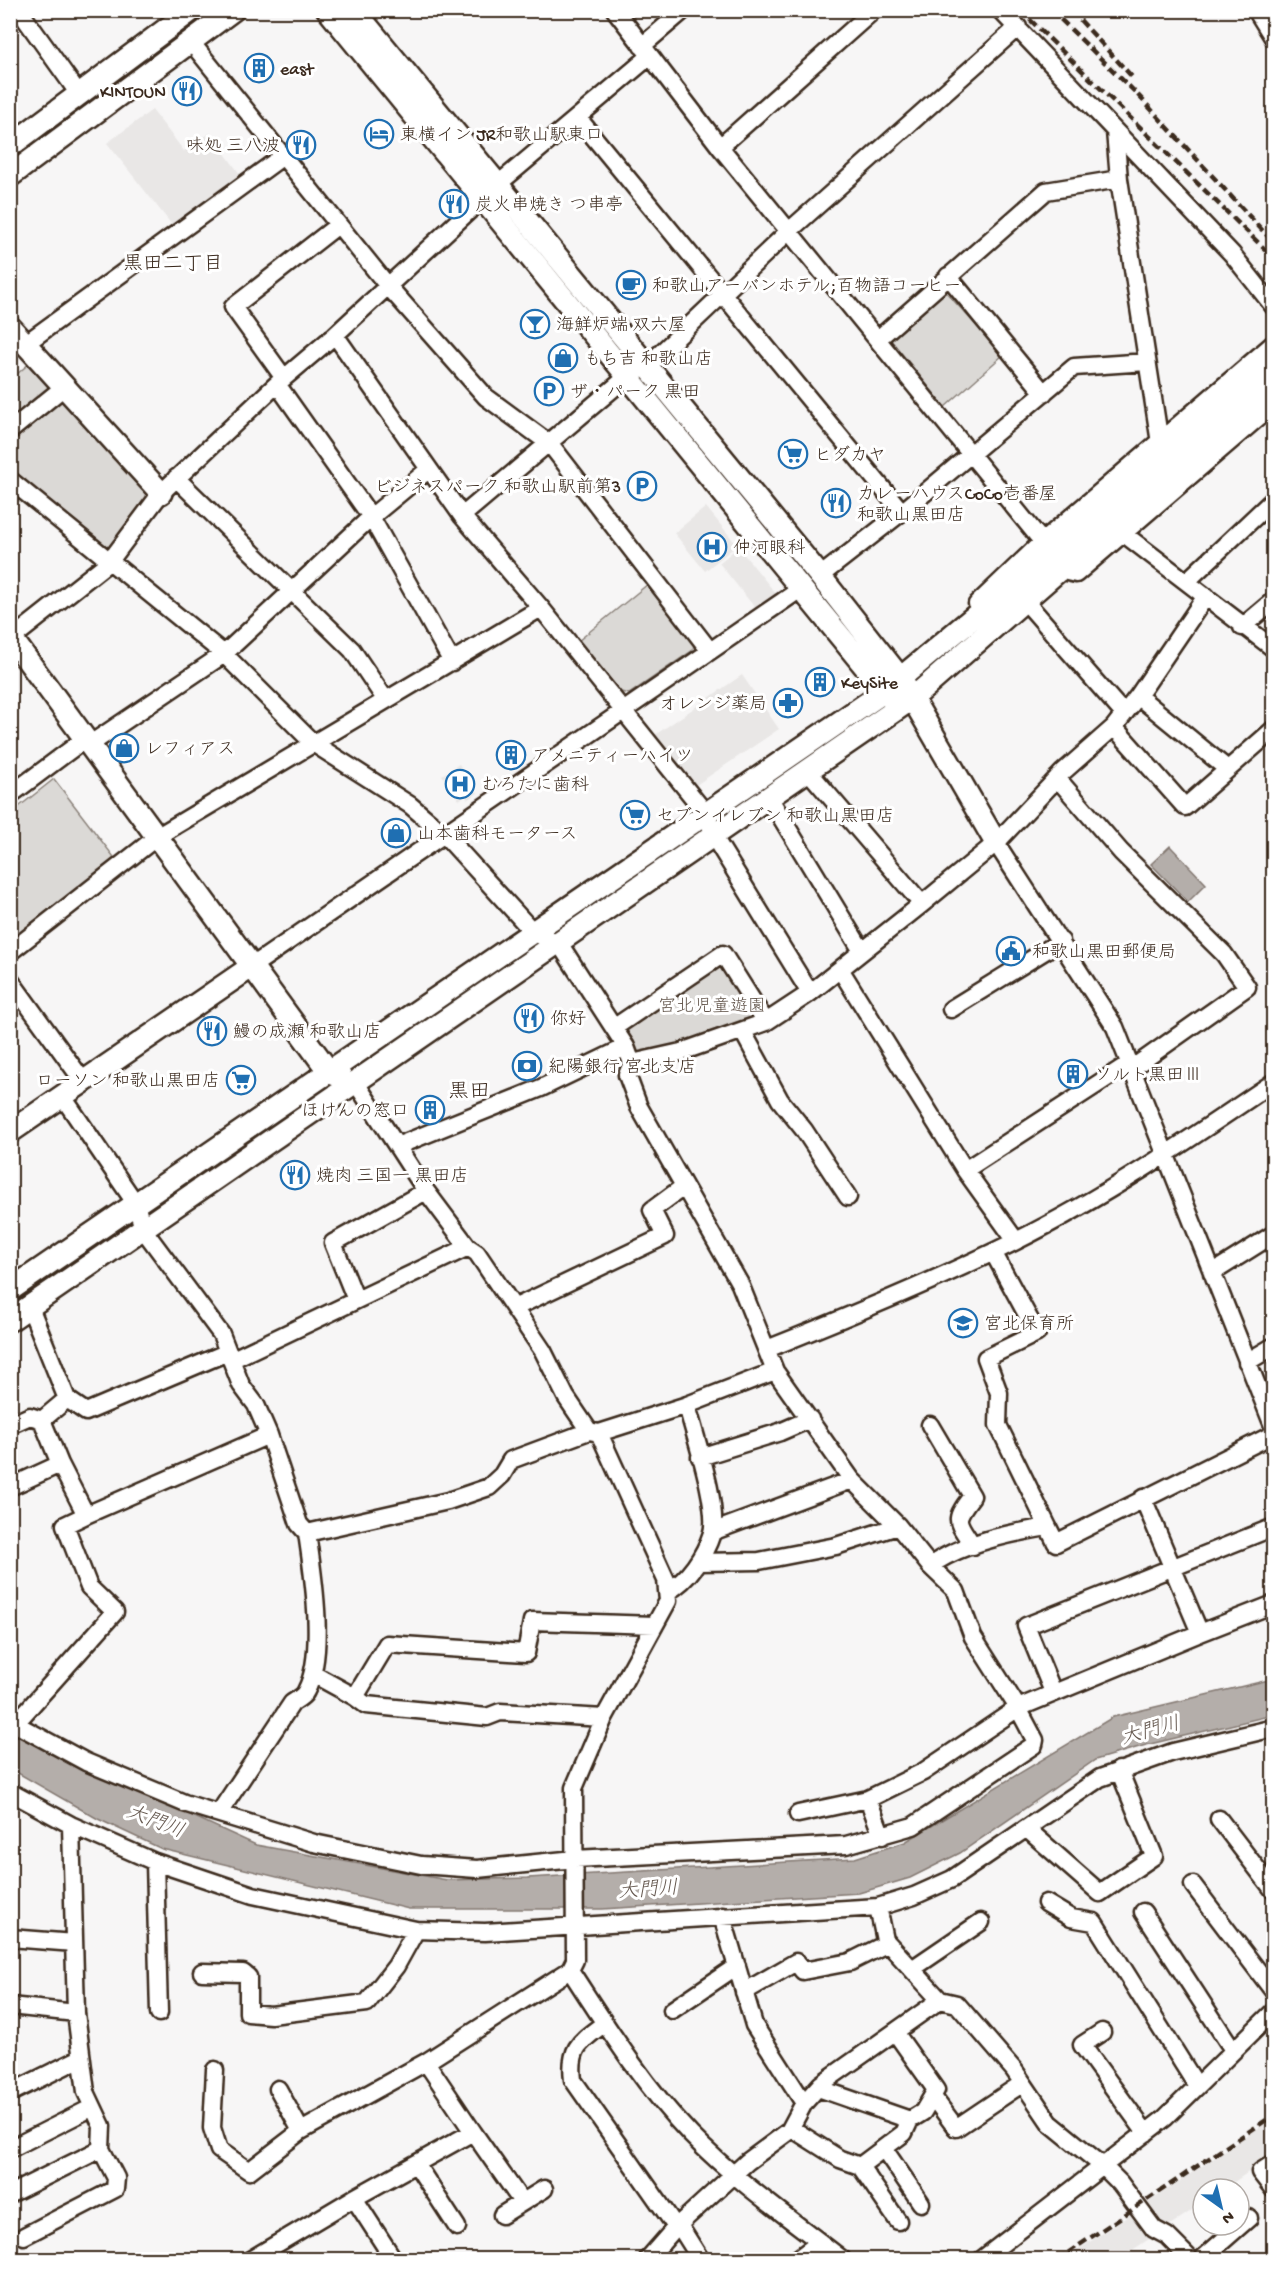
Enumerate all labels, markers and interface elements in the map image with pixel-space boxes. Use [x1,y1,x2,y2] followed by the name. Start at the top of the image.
[243,52,275,84] building icon: east
[280,60,315,81] place label: east
[171,75,203,107] restaurant icon: KINTOUN
[100,83,166,104] place label: KINTOUN
[363,118,395,150] hotel icon: 東横イン JR和歌山駅東口
[400,125,603,147] place label: 東横イン JR和歌山駅東口
[285,129,317,161] restaurant icon: 味処 三八波
[186,136,280,158] place label: 味処 三八波
[438,188,470,220] restaurant icon: 炭火串焼き つ串亭
[475,195,623,217] place label: 炭火串焼き つ串亭
[123,254,223,277] district label: 黒田二丁目
[615,269,647,301] cafe icon: 和歌山アーバンホテル;百物語コーヒー
[652,276,961,298] place label: 和歌山アーバンホテル;百物語コーヒー
[519,308,551,340] bar icon: 海鮮炉端 双六屋
[556,315,686,337] place label: 海鮮炉端 双六屋
[547,342,579,374] shop icon: もち吉 和歌山店
[584,349,713,371] place label: もち吉 和歌山店
[533,375,565,407] parking icon: ザ・パーク 黒田
[570,383,700,404] place label: ザ・パーク 黒田
[777,438,809,470] supermarket icon: ヒダカヤ
[814,445,886,467] place label: ヒダカヤ
[626,470,658,502] parking icon: ビジネスパーク 和歌山駅前第3
[374,477,621,499] place label: ビジネスパーク 和歌山駅前第3
[857,484,1057,527] place label: カレーハウスCoCo壱番屋 和歌山黒田店
[820,487,852,519] restaurant icon: カレーハウスCoCo壱番屋 和歌山黒田店
[696,531,728,563] hospital icon: 仲河眼科
[733,538,805,560] place label: 仲河眼科
[804,666,836,698] building icon: KeySite
[841,674,899,695] place label: KeySite
[772,687,804,719] pharmacy icon: オレンジ薬局
[659,694,767,716] place label: オレンジ薬局
[108,732,140,764] shop icon: レフィアス
[495,739,527,771] building icon: アメニティーハイツ
[145,740,235,761] place label: レフィアス
[532,747,693,768] place label: アメニティーハイツ
[444,768,476,800] hospital icon: むろたに歯科
[481,775,589,797] place label: むろたに歯科
[619,799,651,831] supermarket icon: セブンイレブン 和歌山黒田店
[656,806,894,828] place label: セブンイレブン 和歌山黒田店
[380,817,412,849] shop icon: 山本歯科モータース
[417,824,578,846] place label: 山本歯科モータース
[995,935,1027,967] public building icon: 和歌山黒田郵便局
[1032,942,1176,964] place label: 和歌山黒田郵便局
[658,996,766,1018] park label: 宮北児童遊園
[513,1002,545,1034] restaurant icon: 你好
[550,1009,586,1031] place label: 你好
[196,1015,228,1047] restaurant icon: 鰻の成瀬 和歌山店
[233,1022,381,1044] place label: 鰻の成瀬 和歌山店
[511,1050,543,1082] bank icon: 紀陽銀行 宮北支店
[548,1057,696,1079] place label: 紀陽銀行 宮北支店
[1057,1058,1089,1090] building icon: ソルト黒田Ⅲ
[225,1064,257,1096] supermarket icon: ローソン 和歌山黒田店
[1094,1066,1202,1087] place label: ソルト黒田Ⅲ
[36,1071,220,1093] place label: ローソン 和歌山黒田店
[448,1081,490,1106] district label: 黒田
[414,1094,446,1126] building icon: ほけんの窓口
[301,1101,409,1123] place label: ほけんの窓口
[279,1159,311,1191] restaurant icon: 焼肉 三国一 黒田店
[316,1166,469,1188] place label: 焼肉 三国一 黒田店
[947,1307,979,1339] school or university icon: 宮北保育所
[984,1314,1074,1336] place label: 宮北保育所
[1119,1713,1183,1751] water label: 大門川
[123,1801,187,1845] water label: 大門川
[617,1877,679,1905] water label: 大門川
[1191,2177,1251,2237] north arrow
[1217,2206,1237,2228] text: N

